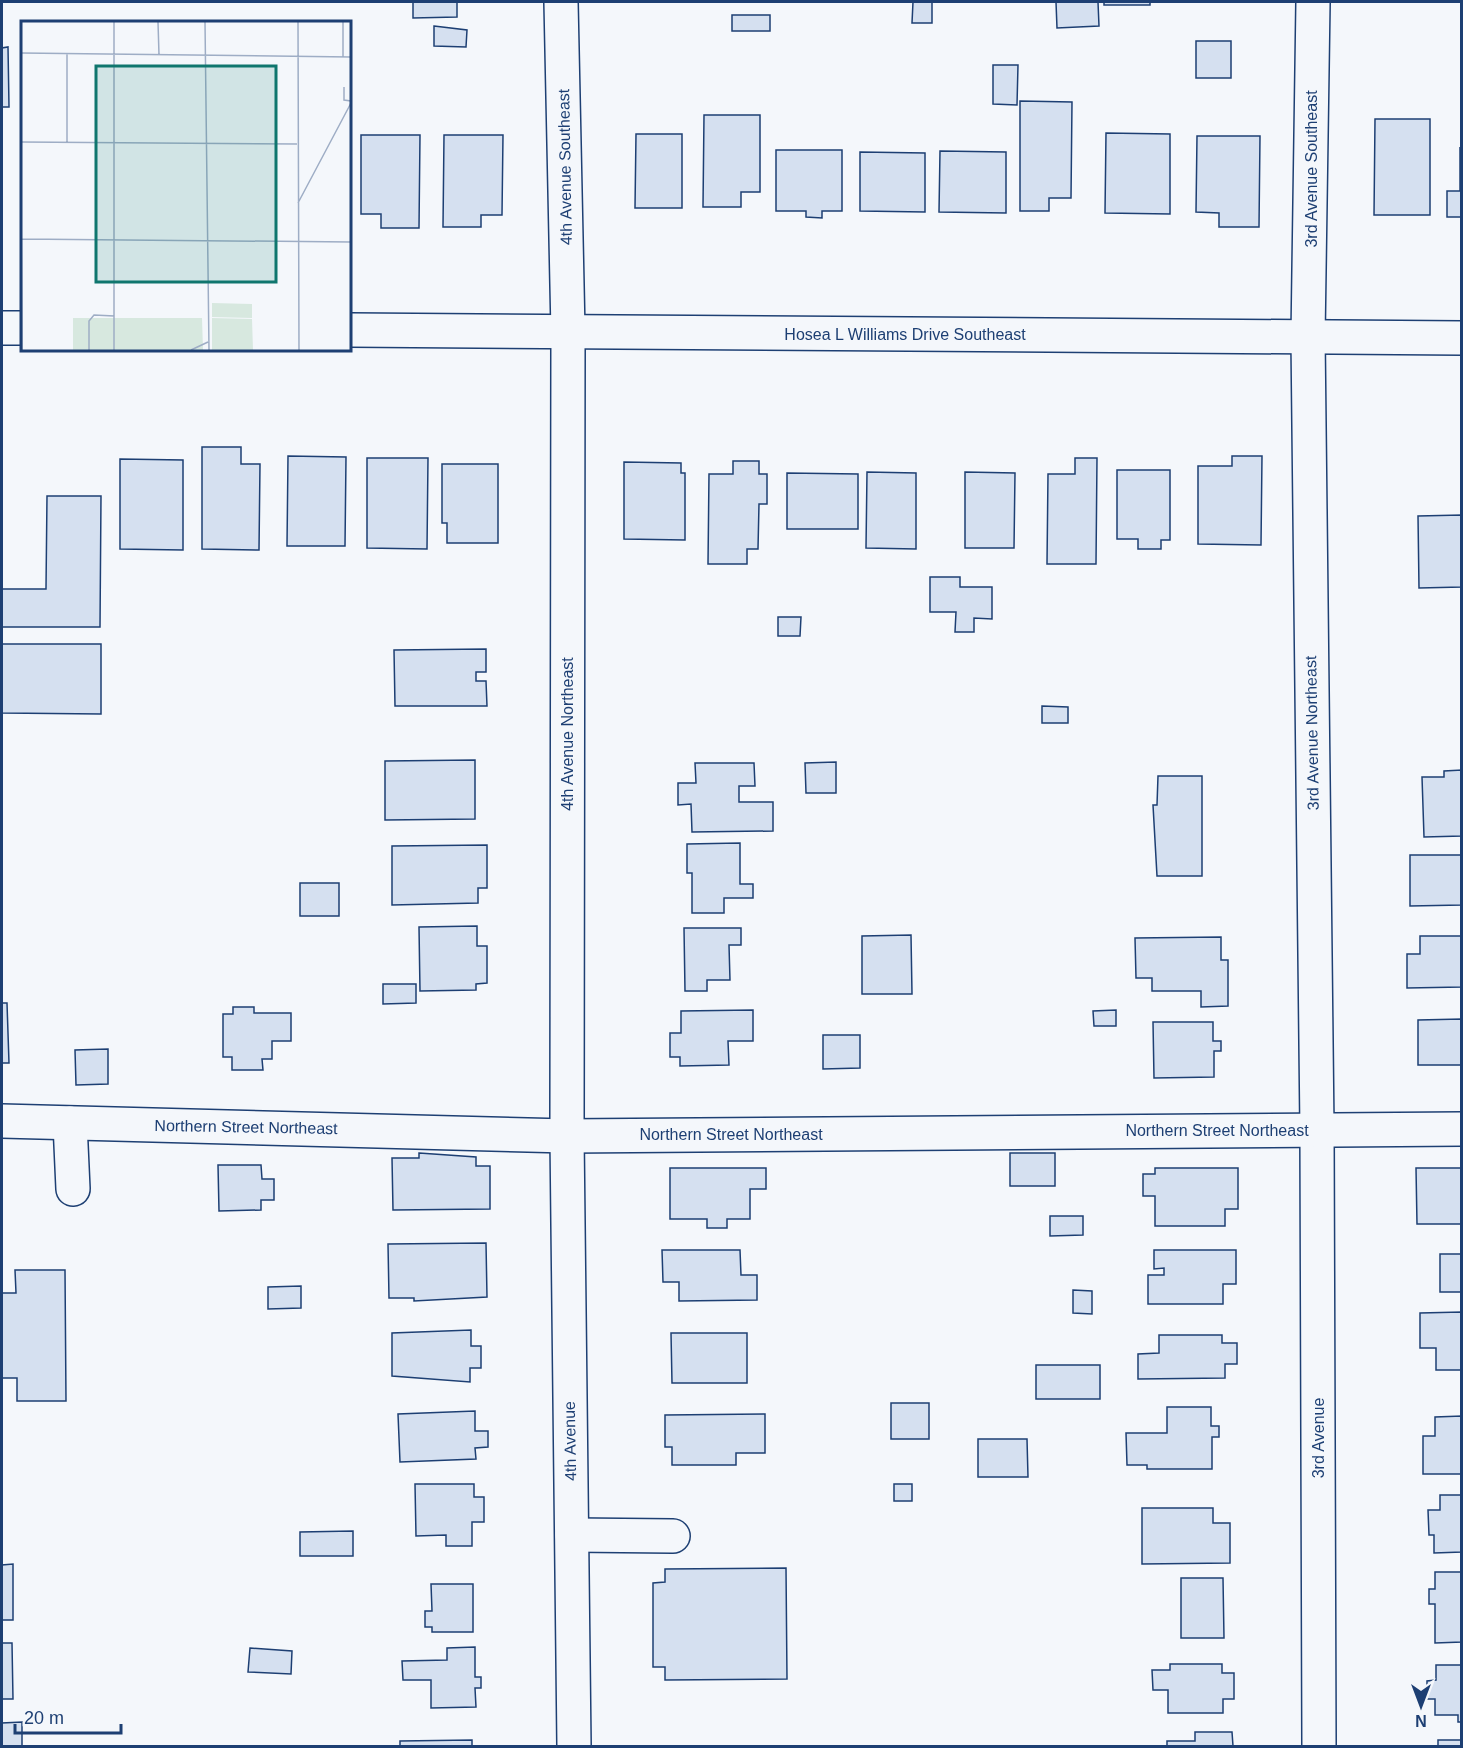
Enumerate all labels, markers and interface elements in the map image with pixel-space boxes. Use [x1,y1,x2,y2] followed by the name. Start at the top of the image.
[21,21,351,351] inset map
[555,88,575,245] street label: 4th Avenue Southeast
[1303,90,1320,248] street label: 3rd Avenue Southeast
[784,326,1026,343] street label: Hosea L Williams Drive Southeast
[1302,655,1322,810] street label: 3rd Avenue Northeast
[559,657,576,811] street label: 4th Avenue Northeast
[154,1117,338,1137] street label: Northern Street Northeast
[1125,1122,1309,1139] street label: Northern Street Northeast
[639,1126,823,1143] street label: Northern Street Northeast
[1310,1398,1327,1478] street label: 3rd Avenue
[561,1401,579,1481] street label: 4th Avenue
[1391,1676,1451,1736] north arrow
[15,1697,122,1735] scale bar
[24,1708,64,1728] text: 20 m
[1415,1712,1427,1729] text: N

